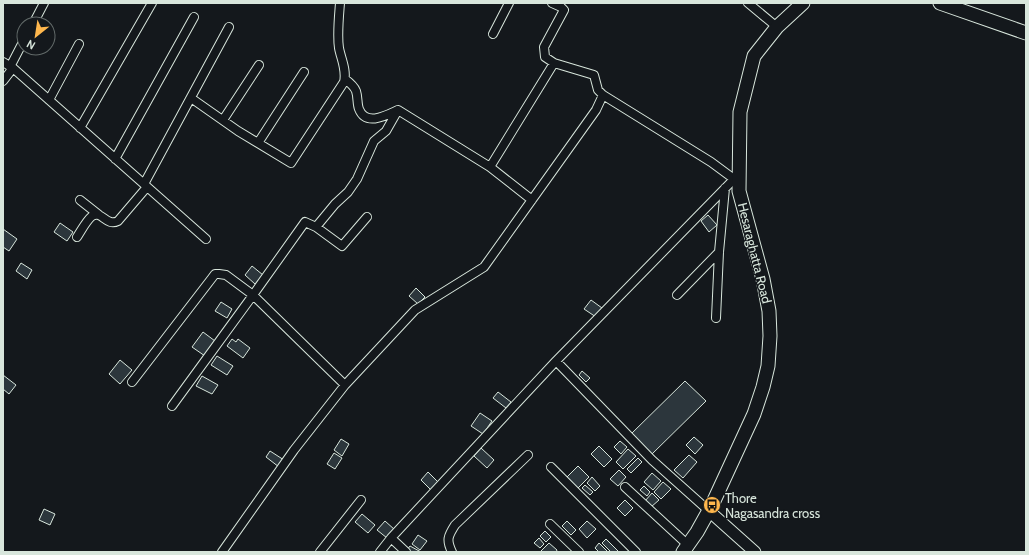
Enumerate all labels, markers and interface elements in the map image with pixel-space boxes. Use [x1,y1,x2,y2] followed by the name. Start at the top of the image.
[16,16,56,56] north arrow
[24,37,38,53] text: N
[735,201,775,305] street label: Hesaraghatta Road
[725,490,821,521] place label: Thore Nagasandra cross
[702,495,722,515] bus stop icon: Thore Nagasandra cross

